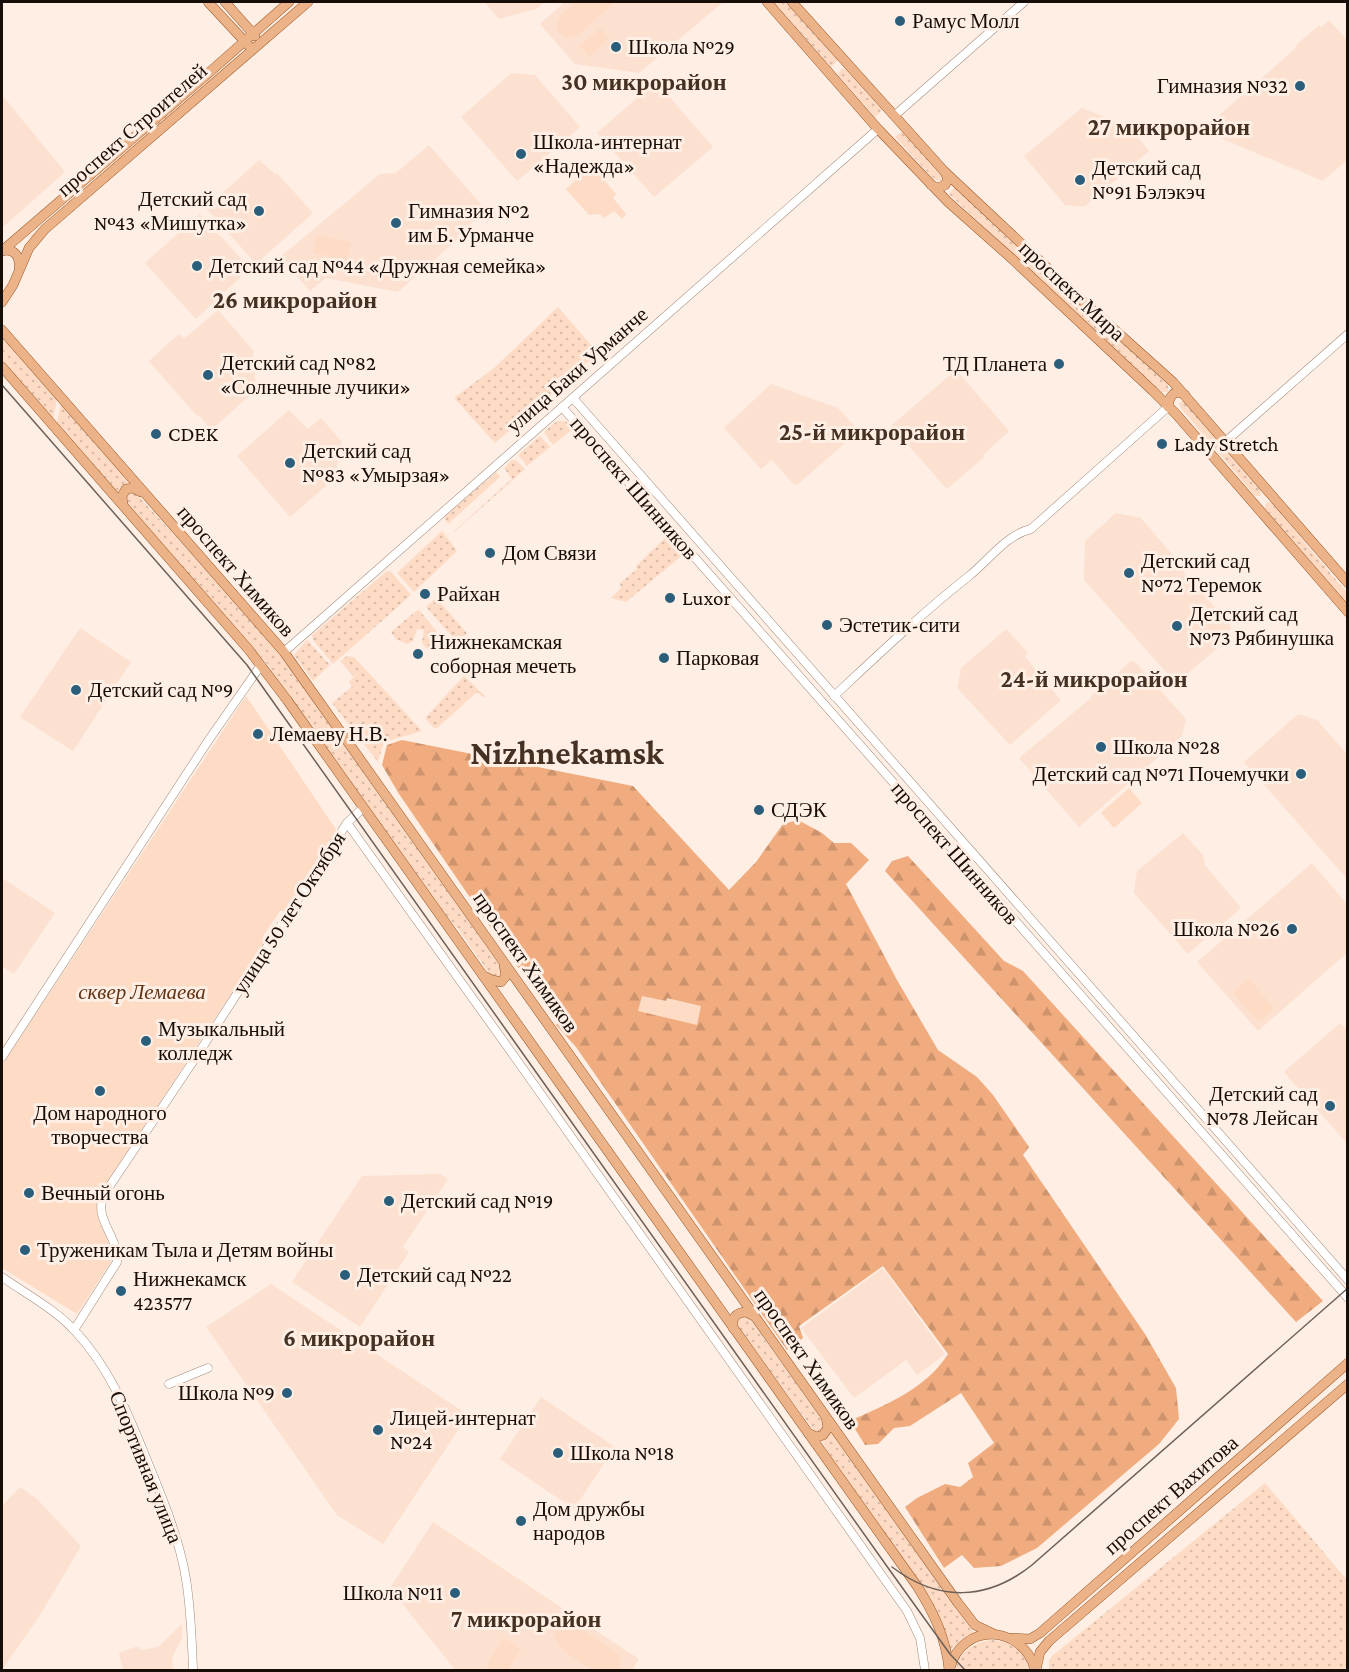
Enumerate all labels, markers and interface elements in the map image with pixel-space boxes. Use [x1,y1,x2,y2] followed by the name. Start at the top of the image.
[912,9,1019,33] place label: Рамус Молл
[893,14,907,28] marker: Рамус Молл
[628,35,735,59] place label: Школа №29
[609,40,623,54] marker: Школа №29
[52,58,212,202] street label: проспект Строителей
[561,68,727,95] district label: 30 микрорайон
[1157,74,1288,98] place label: Гимназия №32
[1293,79,1307,93] marker: Гимназия №32
[1088,113,1250,140] district label: 27 микрорайон
[533,130,682,178] place label: Школа-интернат «Надежда»
[514,147,528,161] marker: Школа-интернат «Надежда»
[1092,156,1206,204] place label: Детский сад №91 Бэлэкэч
[1073,173,1087,187] marker: Детский сад №91 Бэлэкэч
[94,187,247,235] place label: Детский сад №43 «Мишутка»
[408,199,534,247] place label: Гимназия №2 им Б. Урманче
[252,204,266,218] marker: Детский сад №43 «Мишутка»
[389,216,403,230] marker: Гимназия №2 им Б. Урманче
[1014,236,1130,346] street label: проспект Мира
[209,254,547,278] place label: Детский сад №44 «Дружная семейка»
[190,259,204,273] marker: Детский сад №44 «Дружная семейка»
[213,286,377,313] district label: 26 микрорайон
[501,302,653,438] street label: улица Баки Урманче
[220,351,411,399] place label: Детский сад №82 «Солнечные лучики»
[943,352,1048,376] place label: ТД Планета
[1052,357,1066,371] marker: ТД Планета
[201,368,215,382] marker: Детский сад №82 «Солнечные лучики»
[565,412,703,564] street label: проспект Шинников
[779,418,965,445] district label: 25-й микрорайон
[168,422,219,446] place label: CDEK
[149,427,163,441] marker: CDEK
[1174,432,1279,456] place label: Lady Stretch
[1155,437,1169,451] marker: Lady Stretch
[302,439,450,487] place label: Детский сад №83 «Умырзая»
[283,456,297,470] marker: Детский сад №83 «Умырзая»
[172,500,300,642] street label: проспект Химиков
[502,541,597,565] place label: Дом Связи
[483,546,497,560] marker: Дом Связи
[1141,549,1263,597] place label: Детский сад №72 Теремок
[1122,566,1136,580] marker: Детский сад №72 Теремок
[437,582,500,606] place label: Райхан
[682,586,731,610] place label: Luxor
[418,587,432,601] marker: Райхан
[663,591,677,605] marker: Luxor
[1189,602,1335,650] place label: Детский сад №73 Рябинушка
[839,613,960,637] place label: Эстетик-сити
[820,618,834,632] marker: Эстетик-сити
[1170,619,1184,633] marker: Детский сад №73 Рябинушка
[430,630,576,678] place label: Нижнекамская соборная мечеть
[676,646,760,670] place label: Парковая
[411,647,425,661] marker: Нижнекамская соборная мечеть
[657,651,671,665] marker: Парковая
[1000,665,1188,692] district label: 24-й микрорайон
[88,678,233,702] place label: Детский сад №9
[69,683,83,697] marker: Детский сад №9
[270,722,388,746] place label: Лемаеву Н.В.
[251,727,265,741] marker: Лемаеву Н.В.
[470,734,665,771] district label: Nizhnekamsk
[1113,735,1221,759] place label: Школа №28
[1094,740,1108,754] marker: Школа №28
[1033,762,1289,786] place label: Детский сад №71 Почемучки
[1294,767,1308,781] marker: Детский сад №71 Почемучки
[886,777,1024,929] street label: проспект Шинников
[771,798,828,822] place label: СДЭК
[752,803,766,817] marker: СДЭК
[227,827,351,999] street label: улица 50 лет Октября
[469,887,584,1037] street label: проспект Химиков
[1173,917,1280,941] place label: Школа №26
[1285,922,1299,936] marker: Школа №26
[78,980,206,1004] park label: сквер Лемаева
[158,1017,285,1065] place label: Музыкальный колледж
[139,1034,153,1048] marker: Музыкальный колледж
[1206,1082,1318,1130] place label: Детский сад №78 Лейсан
[93,1084,107,1098] marker: Дом народного творчества
[1323,1099,1337,1113] marker: Детский сад №78 Лейсан
[33,1101,167,1149] place label: Дом народного творчества
[41,1181,165,1205] place label: Вечный огонь
[22,1186,36,1200] marker: Вечный огонь
[401,1189,553,1213] place label: Детский сад №19
[382,1194,396,1208] marker: Детский сад №19
[37,1238,333,1262] place label: Труженикам Тыла и Детям войны
[18,1243,32,1257] marker: Труженикам Тыла и Детям войны
[357,1263,512,1287] place label: Детский сад №22
[133,1267,247,1315] place label: Нижнекамск 423577
[338,1268,352,1282] marker: Детский сад №22
[114,1284,128,1298] marker: Нижнекамск 423577
[750,1284,865,1434] street label: проспект Химиков
[283,1324,435,1351] district label: 6 микрорайон
[178,1381,275,1405] place label: Школа №9
[280,1386,294,1400] marker: Школа №9
[104,1387,188,1547] street label: Спортивная улица
[390,1406,536,1454] place label: Лицей-интернат №24
[371,1423,385,1437] marker: Лицей-интернат №24
[1099,1430,1243,1560] street label: проспект Вахитова
[570,1441,675,1465] place label: Школа №18
[551,1446,565,1460] marker: Школа №18
[533,1497,645,1545] place label: Дом дружбы народов
[514,1514,528,1528] marker: Дом дружбы народов
[343,1581,443,1605] place label: Школа №11
[448,1586,462,1600] marker: Школа №11
[451,1605,601,1632] district label: 7 микрорайон

